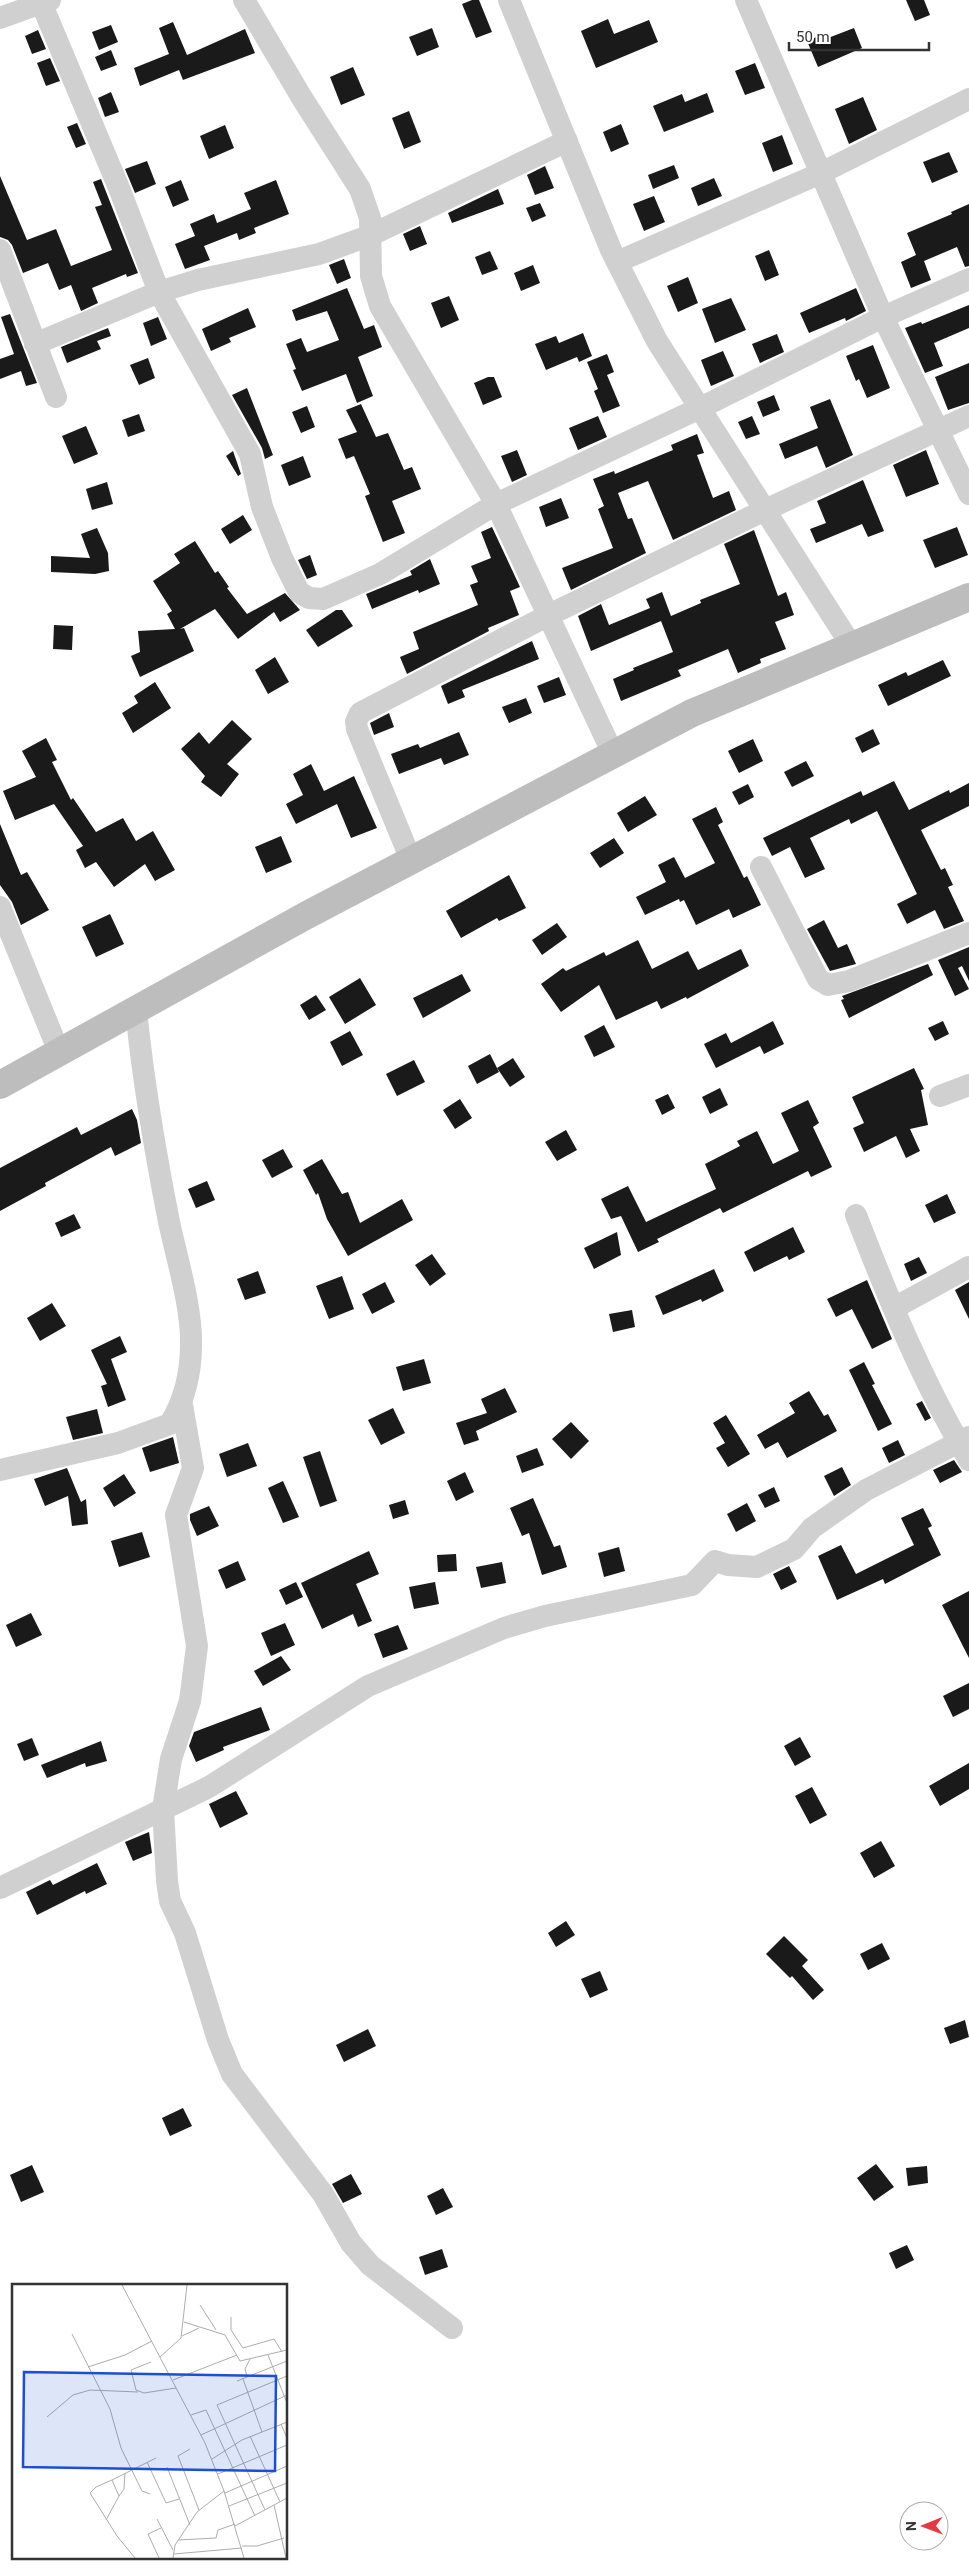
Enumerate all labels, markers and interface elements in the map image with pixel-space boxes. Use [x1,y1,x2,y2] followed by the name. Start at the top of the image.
[789,20,929,52] scale bar
[796,28,830,46] text: 50 m
[12,2284,288,2558] inset map
[899,2501,949,2551] north arrow
[903,2521,919,2531] text: N

